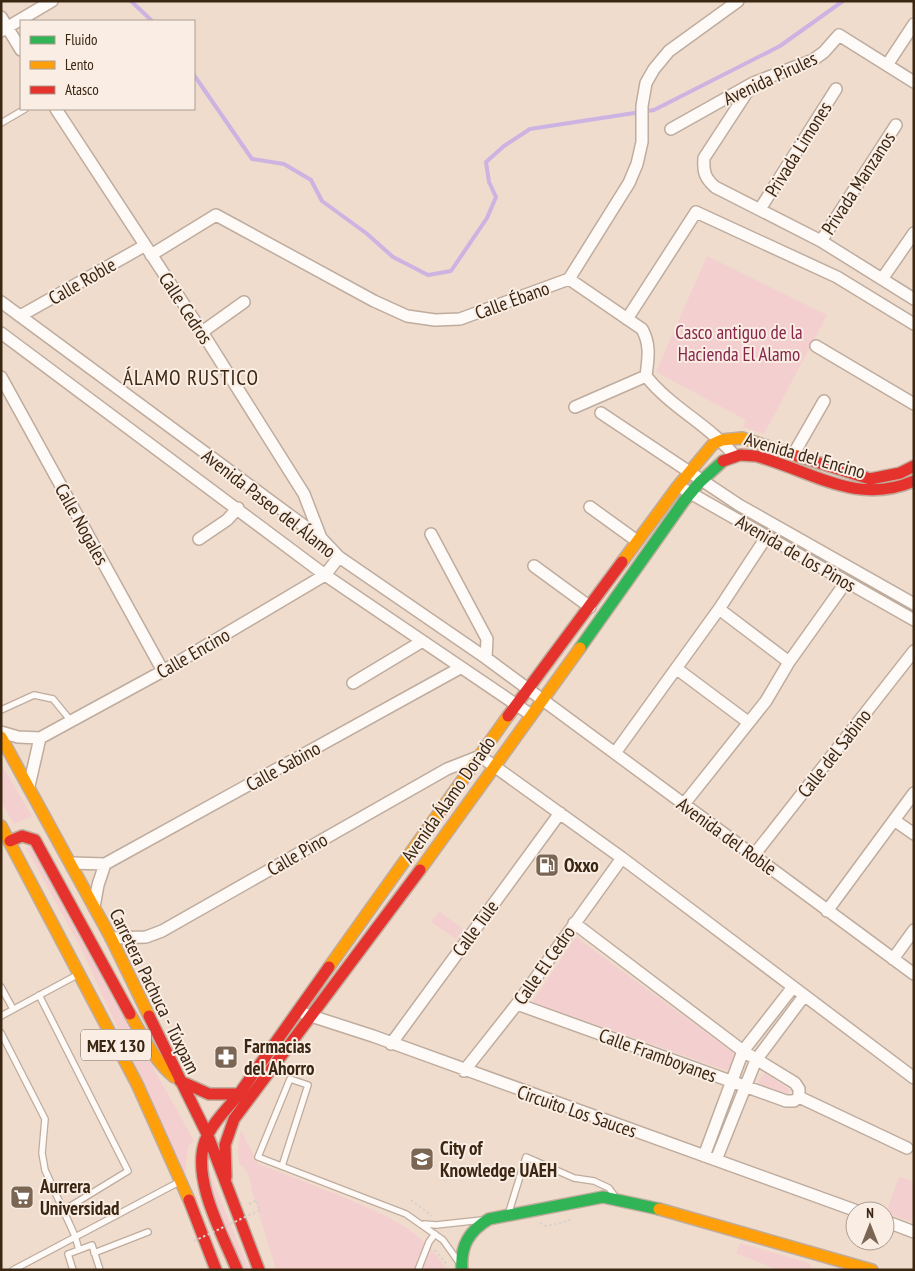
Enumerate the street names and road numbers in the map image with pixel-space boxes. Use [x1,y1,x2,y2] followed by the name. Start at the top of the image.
[719,46,821,110] street label: Avenida Pirules
[759,97,837,201] street label: Privada Limones
[816,127,900,239] street label: Privada Manzanos
[44,252,120,310] street label: Calle Roble
[154,268,218,348] street label: Calle Cedros
[472,275,552,325] street label: Calle Ébano
[742,426,868,484] street label: Avenida del Encino
[197,443,341,563] street label: Avenida Paseo del Álamo
[50,479,114,569] street label: Calle Nogales
[732,509,860,597] street label: Avenida de los Pinos
[152,622,234,684] street label: Calle Encino
[792,704,876,802] street label: Calle del Sabino
[396,731,500,867] street label: Avenida Álamo Dorado
[242,736,324,796] street label: Calle Sabino
[672,792,782,880] street label: Avenida del Roble
[262,827,332,881] street label: Calle Pino
[447,895,504,961] street label: Calle Tule
[105,904,205,1078] street label: Carretera Pachuca - Túxpam
[508,921,580,1009] street label: Calle El Cedro
[596,1023,720,1087] street label: Calle Framboyanes
[81,1030,151,1060] road number: MEX 130
[514,1079,640,1143] street label: Circuito Los Sauces

